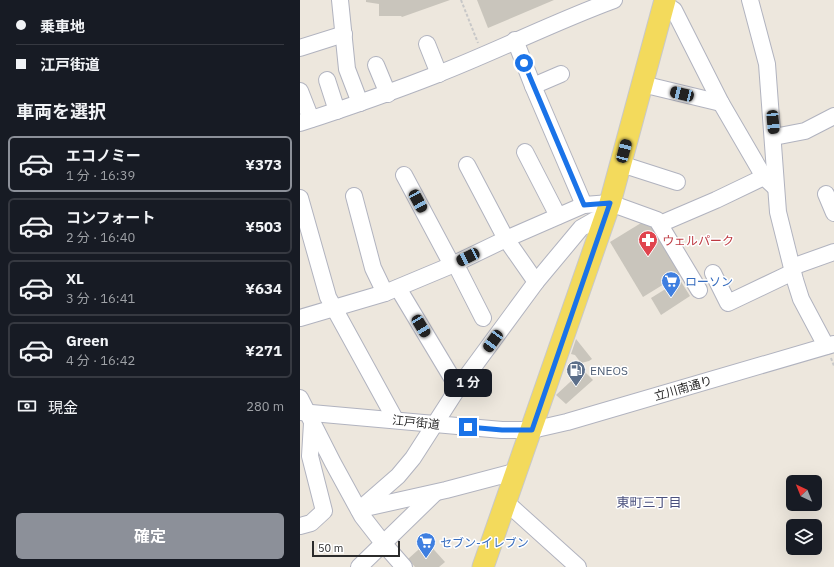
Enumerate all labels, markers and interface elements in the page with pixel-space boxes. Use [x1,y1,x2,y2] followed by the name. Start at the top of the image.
[40,17,85,36] text: 乗車地
[515,54,533,72] route start
[40,55,100,74] text: 江戸街道
[669,85,695,103] car
[16,100,106,123] text: 車両を選択
[766,110,780,134] car
[615,138,633,164] car
[18,146,54,182] icon: car
[66,146,141,165] text: エコノミー
[245,155,282,174] text: ¥373
[66,167,135,184] text: 1 分 · 16:39
[407,188,429,214] car
[18,208,54,244] icon: car
[66,208,156,227] text: コンフォート
[245,217,282,236] text: ¥503
[66,229,135,246] text: 2 分 · 16:40
[637,229,659,257] pharmacy icon: ウェルパーク
[662,233,734,248] place label: ウェルパーク
[455,246,481,268] car
[66,269,84,288] text: XL
[18,270,54,306] icon: car
[660,270,682,298] supermarket icon: ローソン
[685,274,733,289] place label: ローソン
[245,279,282,298] text: ¥634
[66,290,135,307] text: 3 分 · 16:41
[410,313,432,339] car
[481,328,505,354] car
[66,331,109,350] text: Green
[18,332,54,368] icon: car
[245,341,282,360] text: ¥271
[66,352,135,369] text: 4 分 · 16:42
[565,359,587,387] fuel station icon: ENEOS
[590,363,628,378] place label: ENEOS
[444,369,492,397] callout: 1 分
[652,373,714,403] street label: 立川南通り
[456,374,480,391] text: 1 分
[16,395,38,417] icon: cash
[48,398,78,417] text: 現金
[246,398,284,415] text: 280 m
[391,412,441,432] street label: 江戸街道
[459,418,477,436] route end
[786,475,822,511] north arrow
[786,475,822,555] map controls
[616,494,682,511] district label: 東町三丁目
[16,513,284,559] button: 確定
[786,519,822,555] button: layers
[415,531,437,559] supermarket icon: セブン-イレブン
[440,535,529,550] place label: セブン-イレブン
[312,539,400,558] scale bar
[318,541,343,555] text: 50 m

